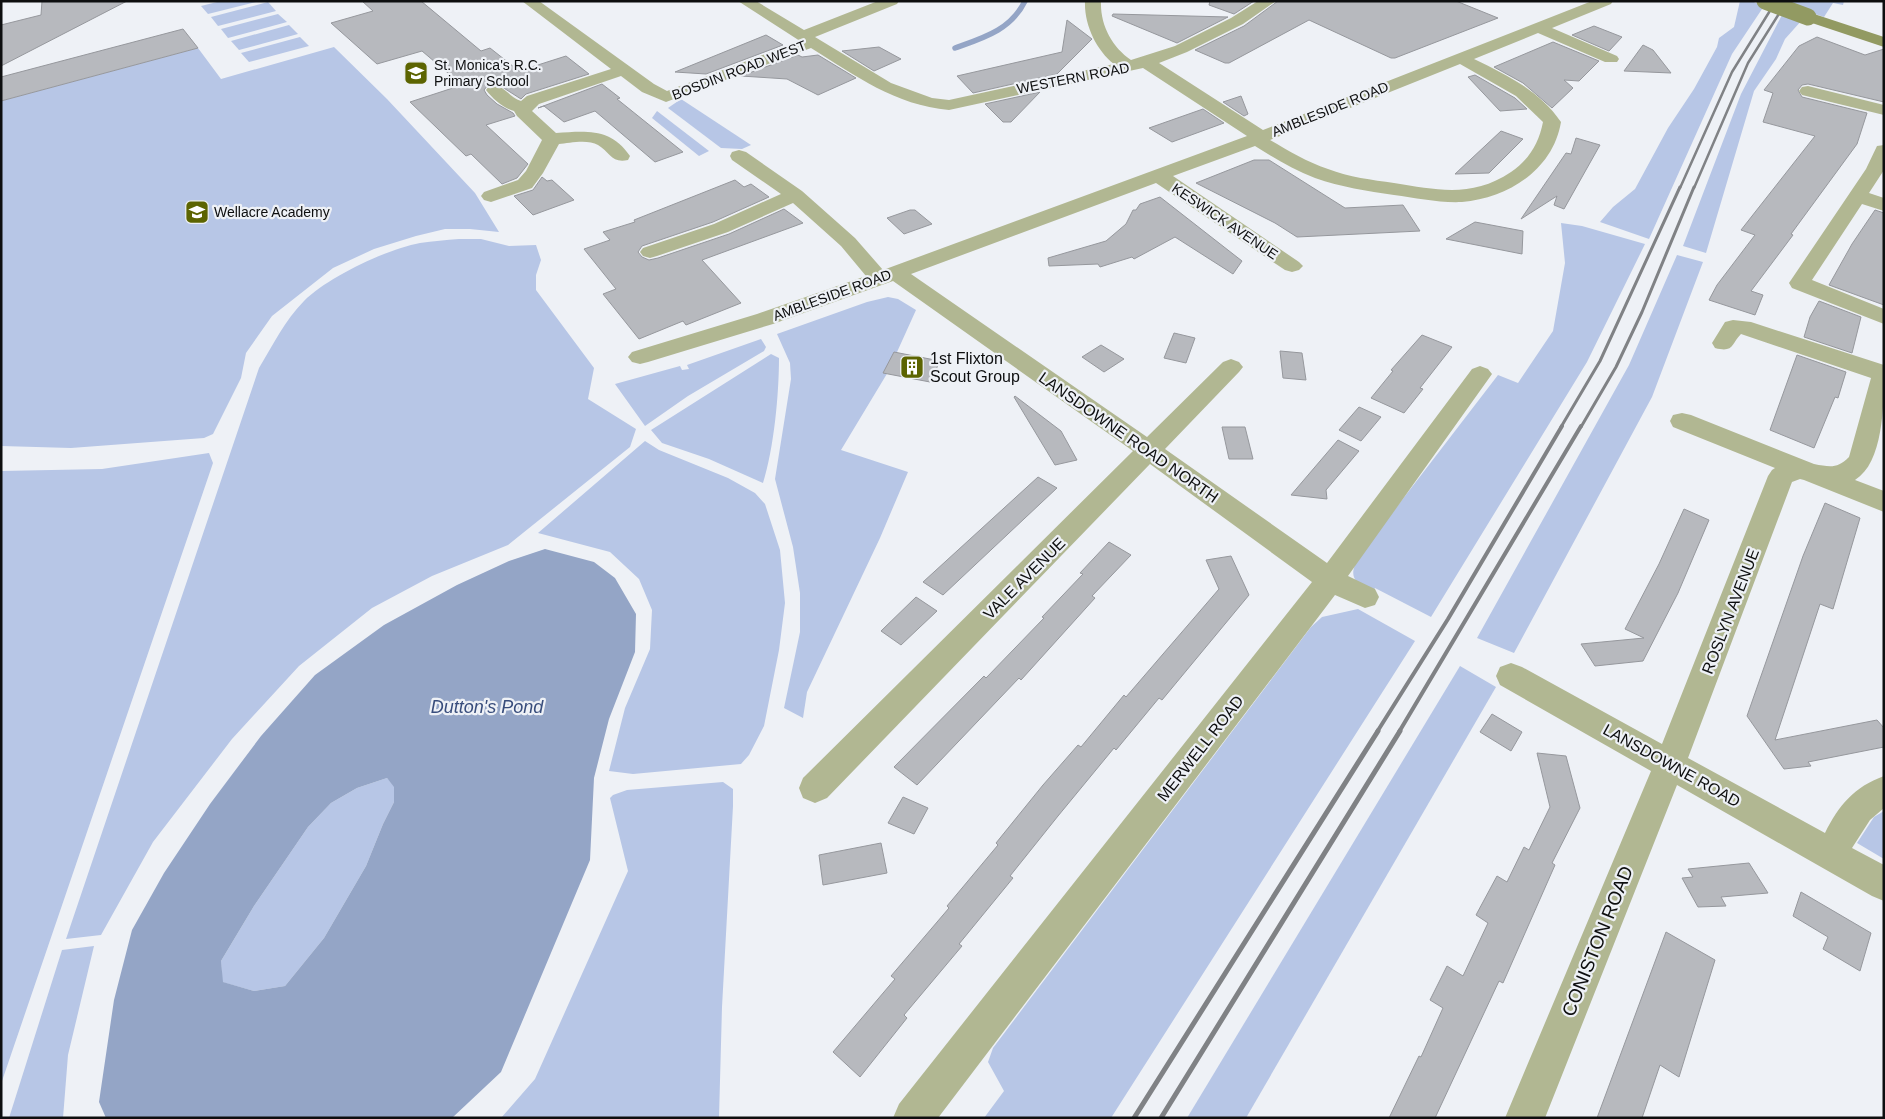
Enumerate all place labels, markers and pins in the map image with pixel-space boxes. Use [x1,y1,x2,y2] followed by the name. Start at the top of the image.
[434,57,542,89] place label: St. Monica's R.C. Primary School
[403,60,429,86] school or university icon: St. Monica's R.C. Primary School
[184,199,210,225] school or university icon: Wellacre Academy
[214,204,330,220] place label: Wellacre Academy
[930,350,1020,385] place label: 1st Flixton Scout Group
[899,354,925,380] building icon: 1st Flixton Scout Group

